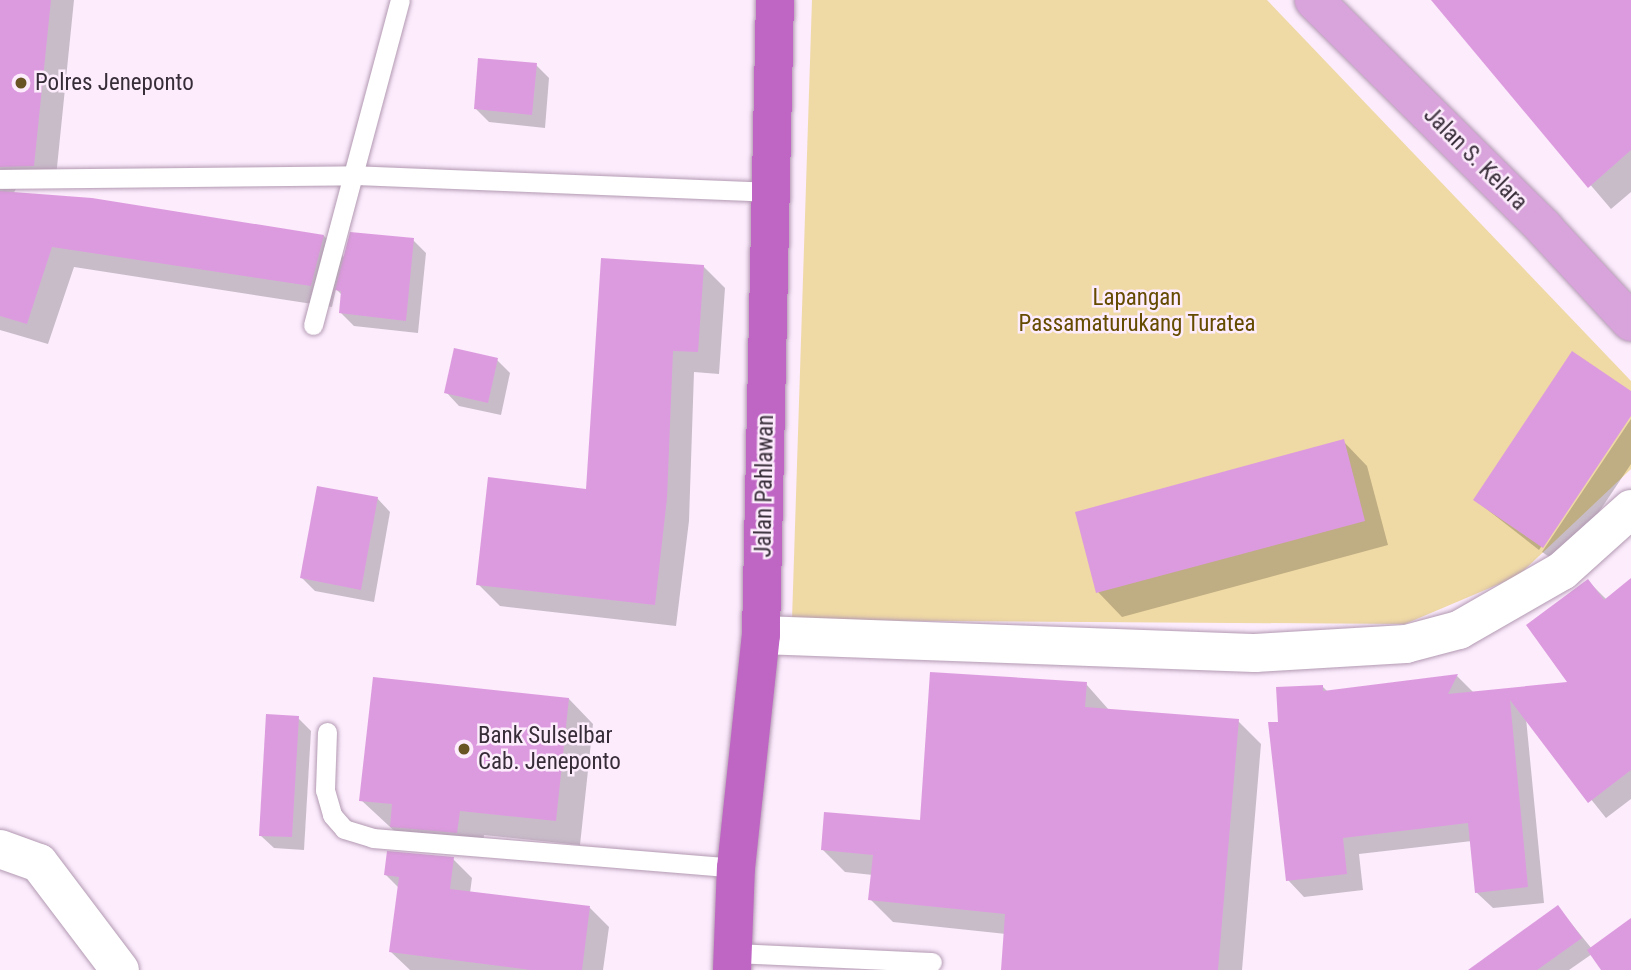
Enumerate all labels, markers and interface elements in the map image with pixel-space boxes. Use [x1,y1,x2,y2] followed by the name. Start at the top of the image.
[35,69,194,97] place label: Polres Jeneponto
[13,75,29,91] marker: Polres Jeneponto
[1418,102,1532,216] street label: Jalan S. Kelara
[1018,284,1256,338] park label: Lapangan Passamaturukang Turatea
[750,414,780,558] street label: Jalan Pahlawan
[478,722,621,776] place label: Bank Sulselbar Cab. Jeneponto
[456,741,472,757] marker: Bank Sulselbar Cab. Jeneponto

